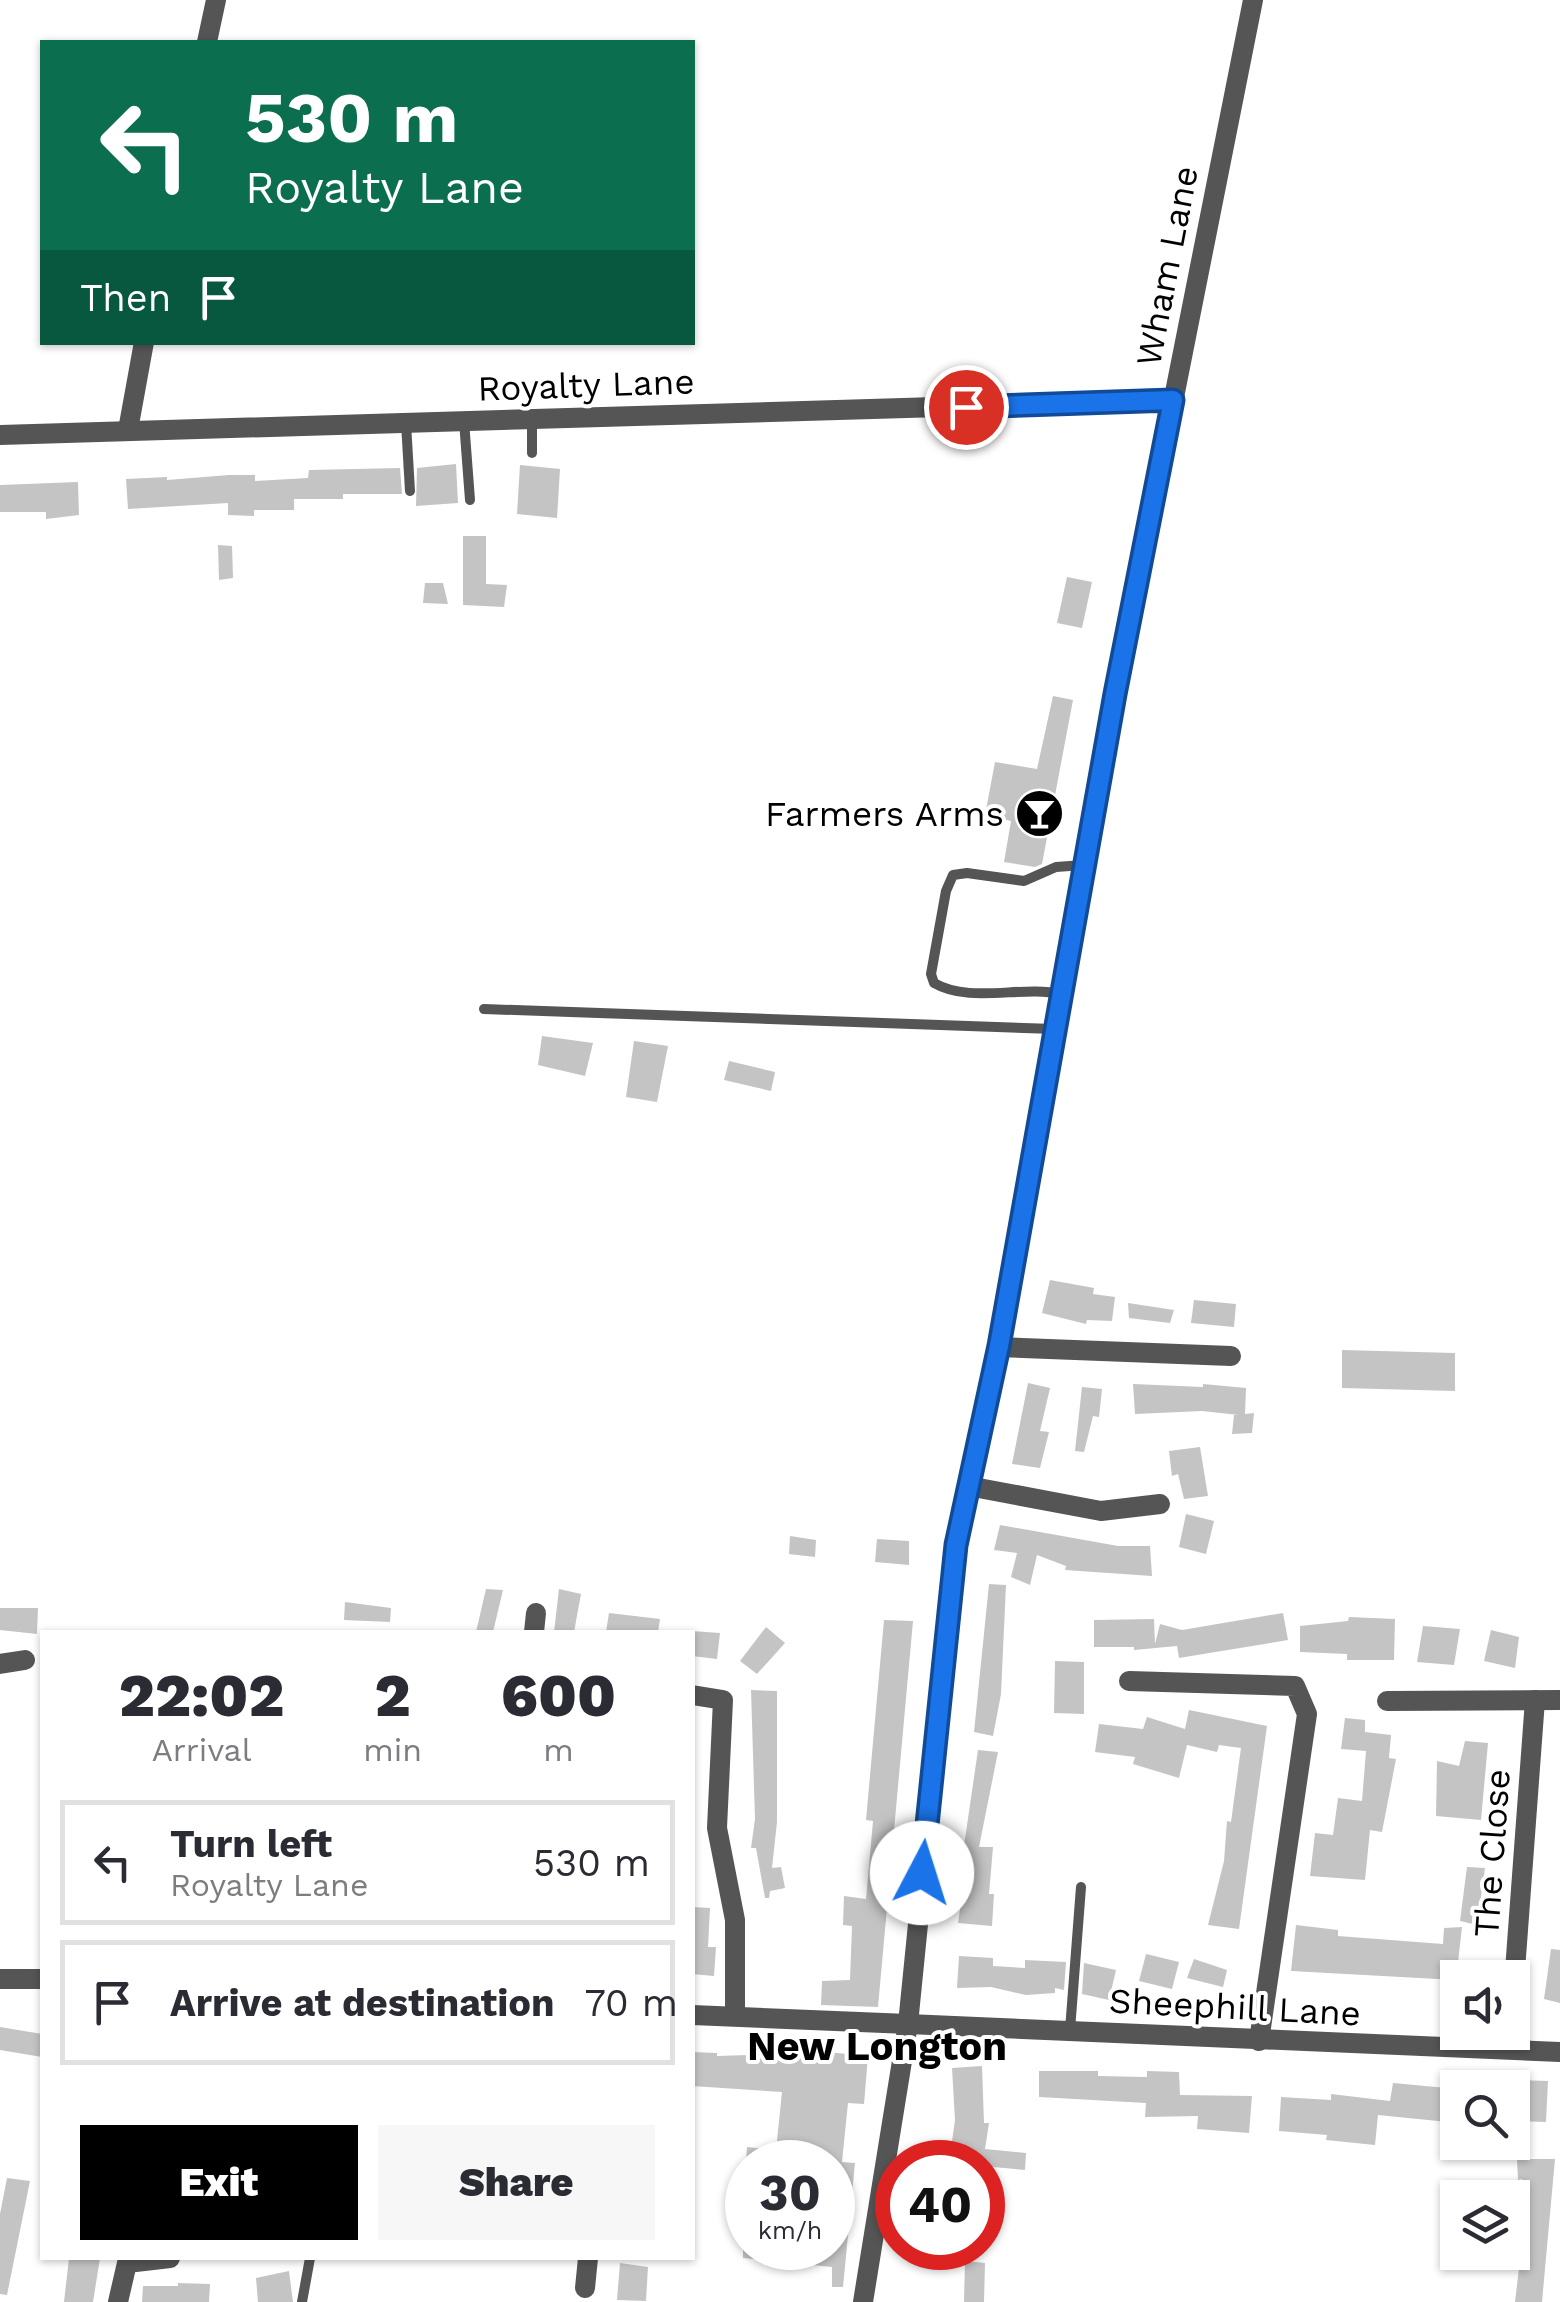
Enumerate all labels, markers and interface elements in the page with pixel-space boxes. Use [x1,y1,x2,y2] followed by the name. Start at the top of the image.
[245,77,458,159] text: 530 m
[80,80,210,210] icon: left
[245,161,524,214] text: Royalty Lane
[1127,162,1207,370] street label: Wham Lane
[191,270,246,325] icon: arrive
[80,276,171,320] text: Then
[477,360,695,410] street label: Royalty Lane
[924,365,1009,450] pin
[939,380,994,435] icon: arrive
[1013,788,1065,840] bar icon: Farmers Arms
[765,793,1004,835] place label: Farmers Arms
[119,1660,284,1731] text: 22:02
[375,1660,411,1731] text: 2
[501,1660,616,1731] text: 600
[152,1731,252,1769] text: Arrival
[363,1731,422,1769] text: min
[543,1731,574,1769] text: m
[1465,1767,1519,1939] street label: The Close
[870,1821,974,1925] position arrow
[170,1822,332,1866] text: Turn left
[85,1835,140,1890] icon: left
[533,1841,650,1885] text: 530 m
[170,1866,368,1904] text: Royalty Lane
[1440,1960,1530,2270] map controls
[1440,1960,1530,2050] button: sound
[85,1975,140,2030] icon: arrive
[1108,1979,1362,2035] street label: Sheephill Lane
[170,1981,555,2025] text: Arrive at destination
[585,1981,678,2025] text: 70 m
[747,2023,1007,2070] district label: New Longton
[1440,2070,1530,2160] button: search
[80,2125,358,2240] button: Exit
[378,2125,655,2240] button: Share
[875,2140,1005,2270] speed limit sign: 40
[759,2163,821,2222] text: 30
[1440,2180,1530,2270] button: layers
[758,2216,822,2245] text: km/h

